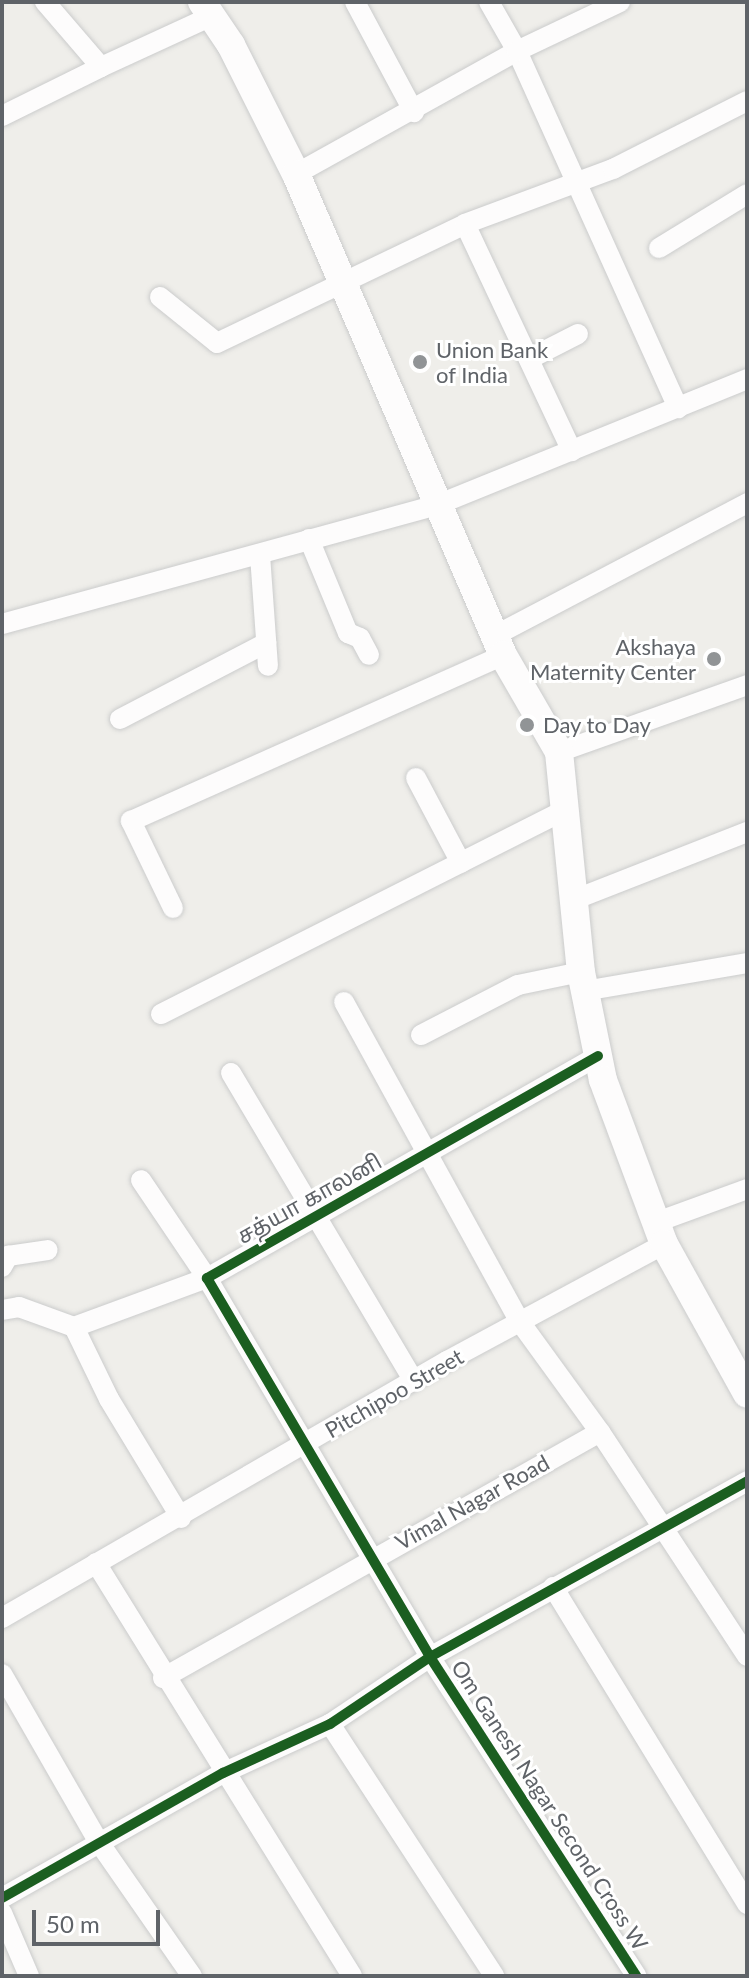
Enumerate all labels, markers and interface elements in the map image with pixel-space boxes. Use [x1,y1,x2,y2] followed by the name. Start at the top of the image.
[436,336,548,388] place label: Union Bank of India
[411,353,429,371] marker: Union Bank of India
[530,633,696,684] place label: Akshaya Maternity Center
[703,648,725,670] marker: Akshaya Maternity Center
[543,712,651,738] place label: Day to Day
[518,716,536,734] marker: Day to Day
[232,1147,386,1249] street label: சத்யா காலனி
[320,1343,468,1443] street label: Pitchipoo Street
[390,1449,554,1555] street label: Vimal Nagar Road
[446,1655,654,1955] street label: Om Ganesh Nagar Second Cross W
[36,1894,164,1944] scale bar
[46,1909,100,1938] text: 50 m

